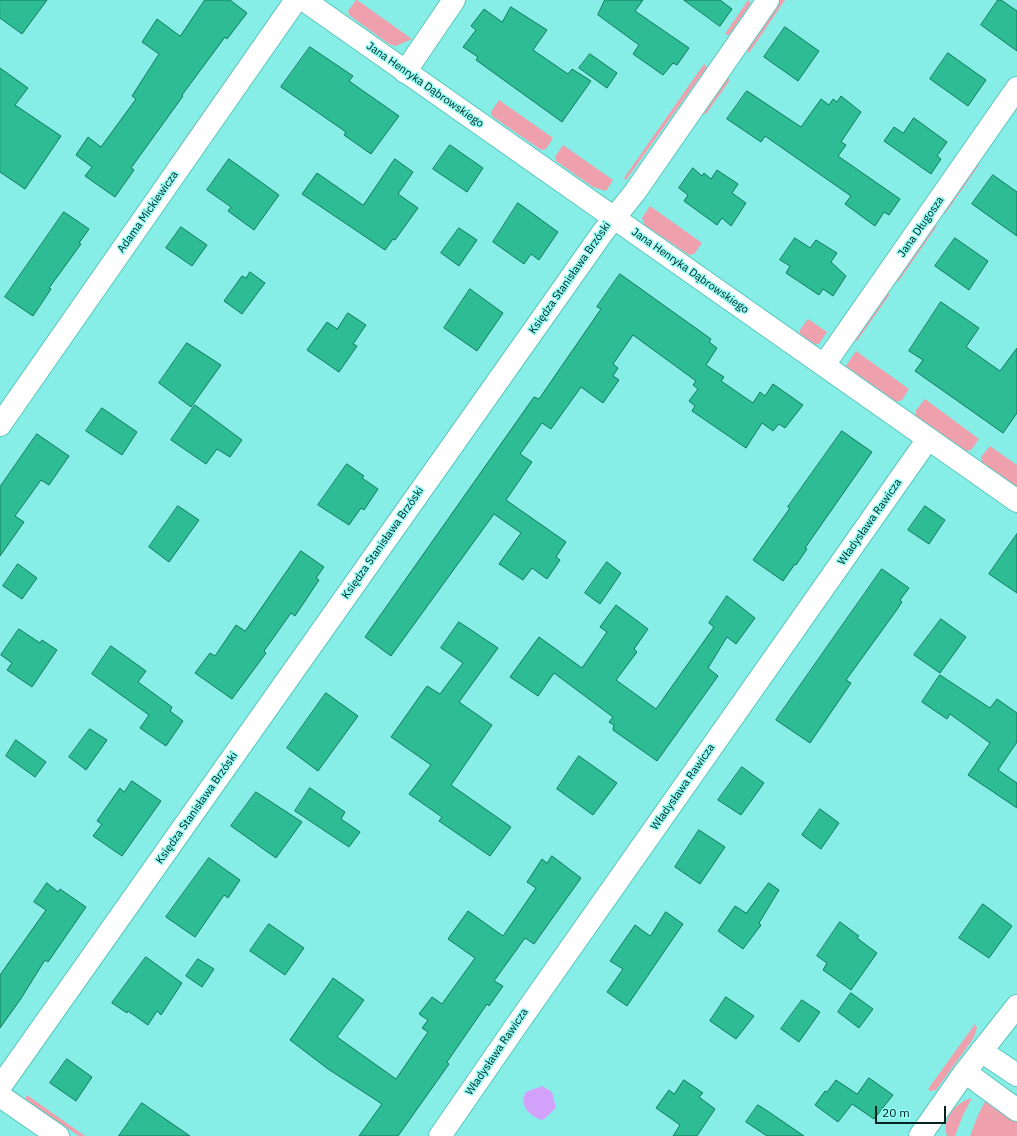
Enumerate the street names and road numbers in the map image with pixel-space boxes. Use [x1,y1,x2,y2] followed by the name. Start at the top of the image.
[364,39,486,131] street label: Jana Henryka Dąbrowskiego
[115,169,181,255] street label: Adama Mickiewicza
[895,194,947,260] street label: Jana Długosza
[526,220,614,336] street label: Księdza Stanisława Brzóski
[629,225,751,317] street label: Jana Henryka Dąbrowskiego
[835,476,905,568] street label: Władysława Rawicza
[339,485,427,601] street label: Księdza Stanisława Brzóski
[648,741,718,833] street label: Władysława Rawicza
[153,750,241,866] street label: Księdza Stanisława Brzóski
[463,1006,531,1098] street label: Władysława Rawicza

